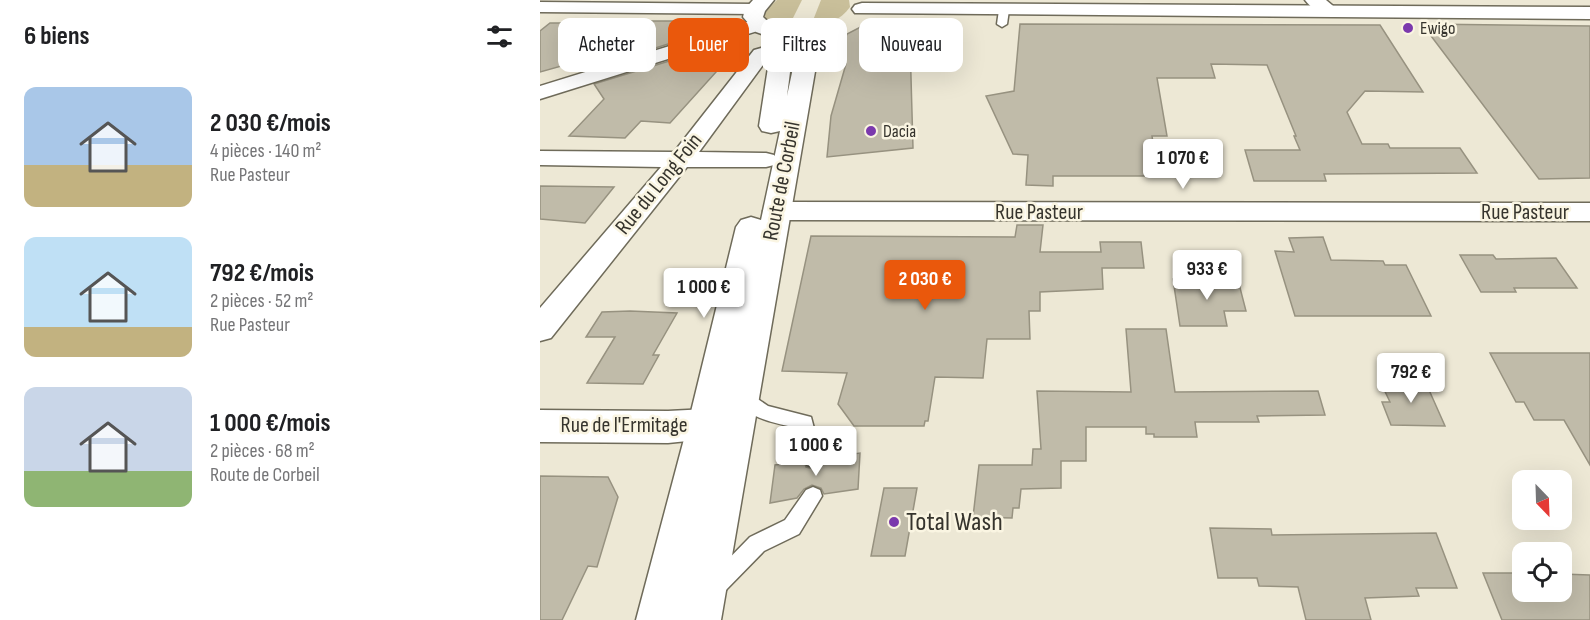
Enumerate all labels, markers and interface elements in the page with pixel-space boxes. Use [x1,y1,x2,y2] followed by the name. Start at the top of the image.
[558,18,656,72] chip: Acheter
[668,18,749,72] chip: Louer
[761,18,847,72] chip: Filtres
[859,18,963,72] chip: Nouveau
[1420,18,1455,39] place label: Ewigo
[483,20,516,53] icon: filters
[24,21,90,52] text: 6 biens
[1401,21,1415,35] marker: Ewigo
[210,108,331,139] text: 2 030 €/mois
[72,111,144,183] icon: home
[757,119,807,243] street label: Route de Corbeil
[883,121,916,142] place label: Dacia
[864,124,878,138] marker: Dacia
[610,128,708,240] street label: Rue du Long Foin
[210,139,322,163] text: 4 pièces · 140 m²
[1128,139,1238,190] pin: 1 070 €
[1157,146,1209,170] text: 1 070 €
[210,163,290,187] text: Rue Pasteur
[995,199,1083,226] street label: Rue Pasteur
[1481,199,1569,226] street label: Rue Pasteur
[1165,250,1249,301] pin: 933 €
[1187,257,1227,281] text: 933 €
[210,258,314,289] text: 792 €/mois
[870,260,980,311] pin: 2 030 €
[72,261,144,333] icon: home
[898,267,952,291] text: 2 030 €
[649,268,759,319] pin: 1 000 €
[678,275,730,299] text: 1 000 €
[210,289,313,313] text: 2 pièces · 52 m²
[210,313,290,337] text: Rue Pasteur
[1369,353,1453,404] pin: 792 €
[1391,360,1431,384] text: 792 €
[210,408,330,439] text: 1 000 €/mois
[72,411,144,483] icon: home
[561,412,687,439] street label: Rue de l'Ermitage
[761,426,871,477] pin: 1 000 €
[790,433,842,457] text: 1 000 €
[210,439,315,463] text: 2 pièces · 68 m²
[210,463,320,487] text: Route de Corbeil
[1512,470,1572,530] north arrow
[1512,470,1572,602] map controls
[906,506,1003,538] place label: Total Wash
[887,515,901,529] marker: Total Wash
[1512,542,1572,602] button: locate

